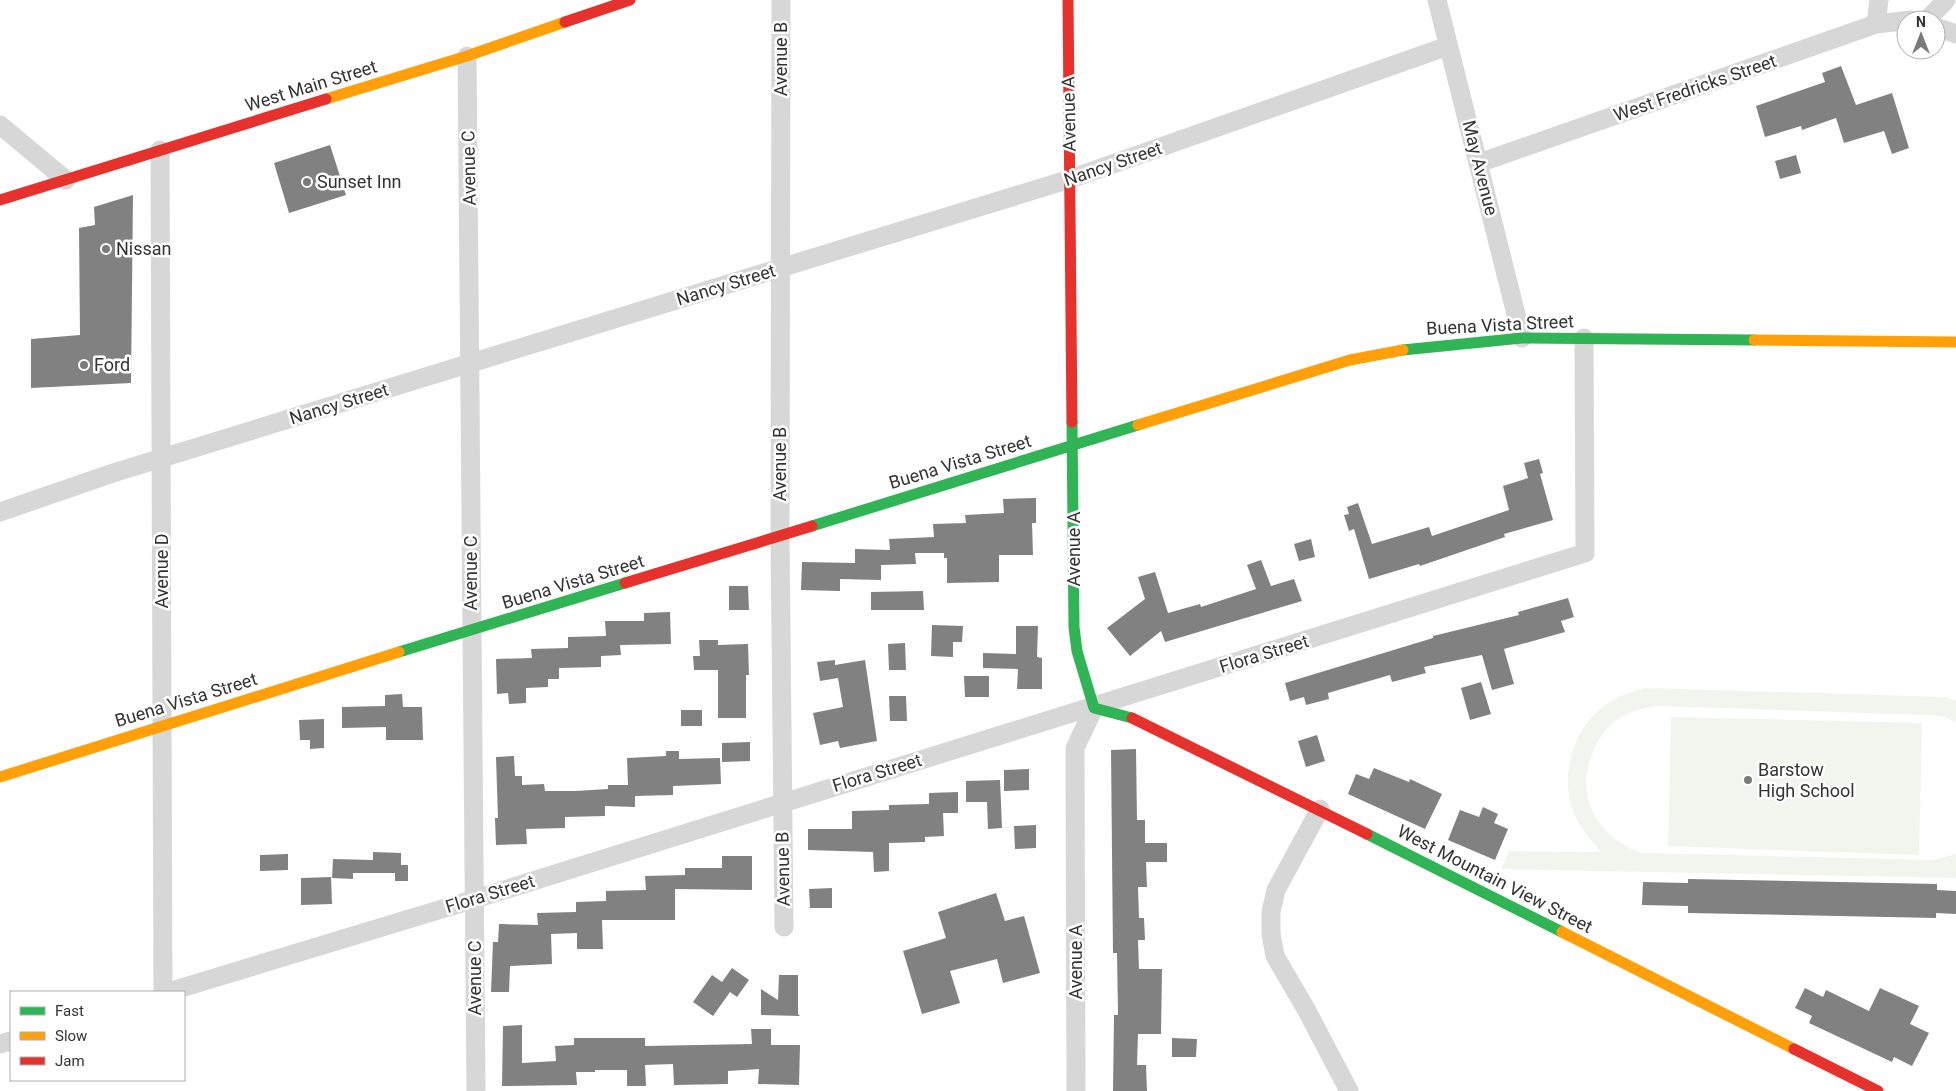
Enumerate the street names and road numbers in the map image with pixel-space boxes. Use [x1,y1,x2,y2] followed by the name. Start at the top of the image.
[770,22,791,96] street label: Avenue B
[1611,50,1779,125] street label: West Fredricks Street
[242,55,379,116] street label: West Main Street
[1057,76,1080,152] street label: Avenue A
[1459,118,1502,218] street label: May Avenue
[457,130,480,206] street label: Avenue C
[1061,137,1165,190] street label: Nancy Street
[674,259,778,310] street label: Nancy Street
[1426,310,1574,339] street label: Buena Vista Street
[287,378,391,429] street label: Nancy Street
[769,427,790,501] street label: Avenue B
[886,430,1034,493] street label: Buena Vista Street
[1063,511,1084,587] street label: Avenue A
[151,533,172,609] street label: Avenue D
[460,535,481,611] street label: Avenue C
[499,550,647,613] street label: Buena Vista Street
[1217,630,1311,677] street label: Flora Street
[112,668,260,731] street label: Buena Vista Street
[830,749,924,796] street label: Flora Street
[1394,820,1596,937] street label: West Mountain View Street
[771,832,794,906] street label: Avenue B
[443,870,537,917] street label: Flora Street
[1065,924,1086,1000] street label: Avenue A
[464,940,485,1016] street label: Avenue C

